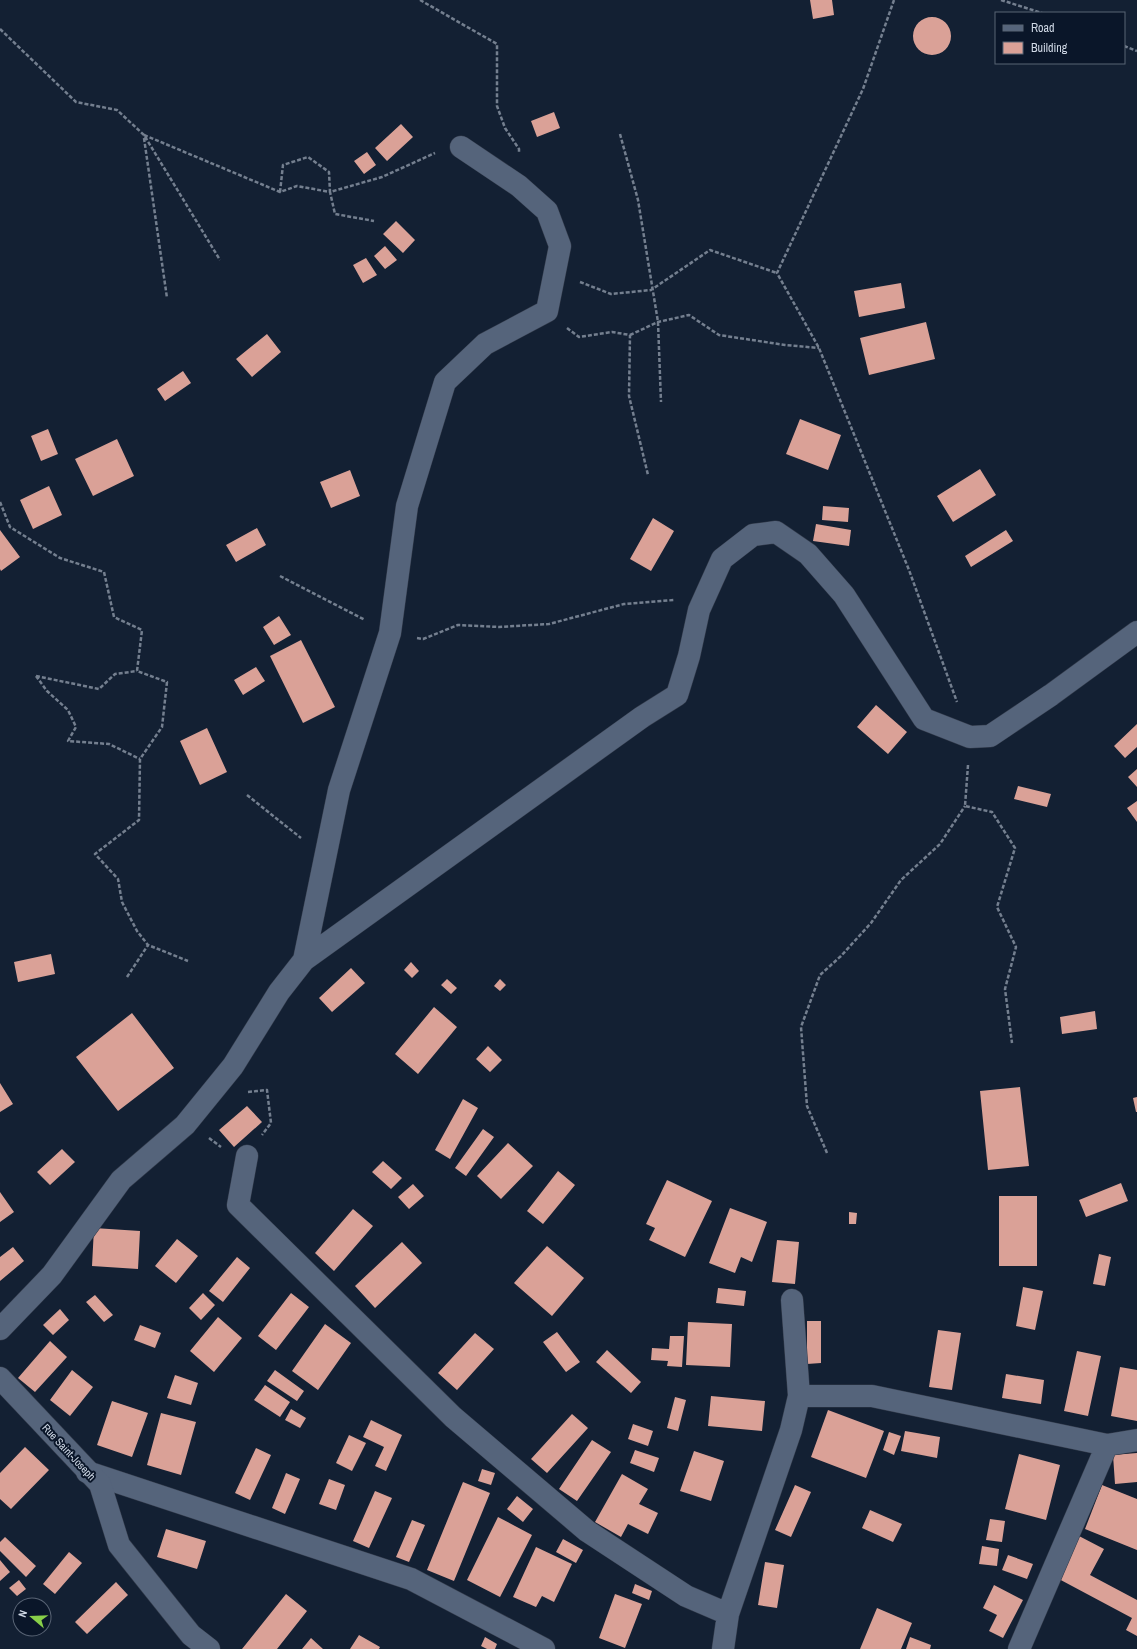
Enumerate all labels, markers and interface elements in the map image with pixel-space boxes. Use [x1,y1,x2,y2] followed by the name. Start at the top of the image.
[995,12,1125,64] legend
[1031,20,1055,36] text: Road
[1031,40,1068,56] text: Building
[39,1421,99,1483] street label: Rue Saint-Joseph
[12,1597,52,1637] north arrow
[15,1608,30,1619] text: N

